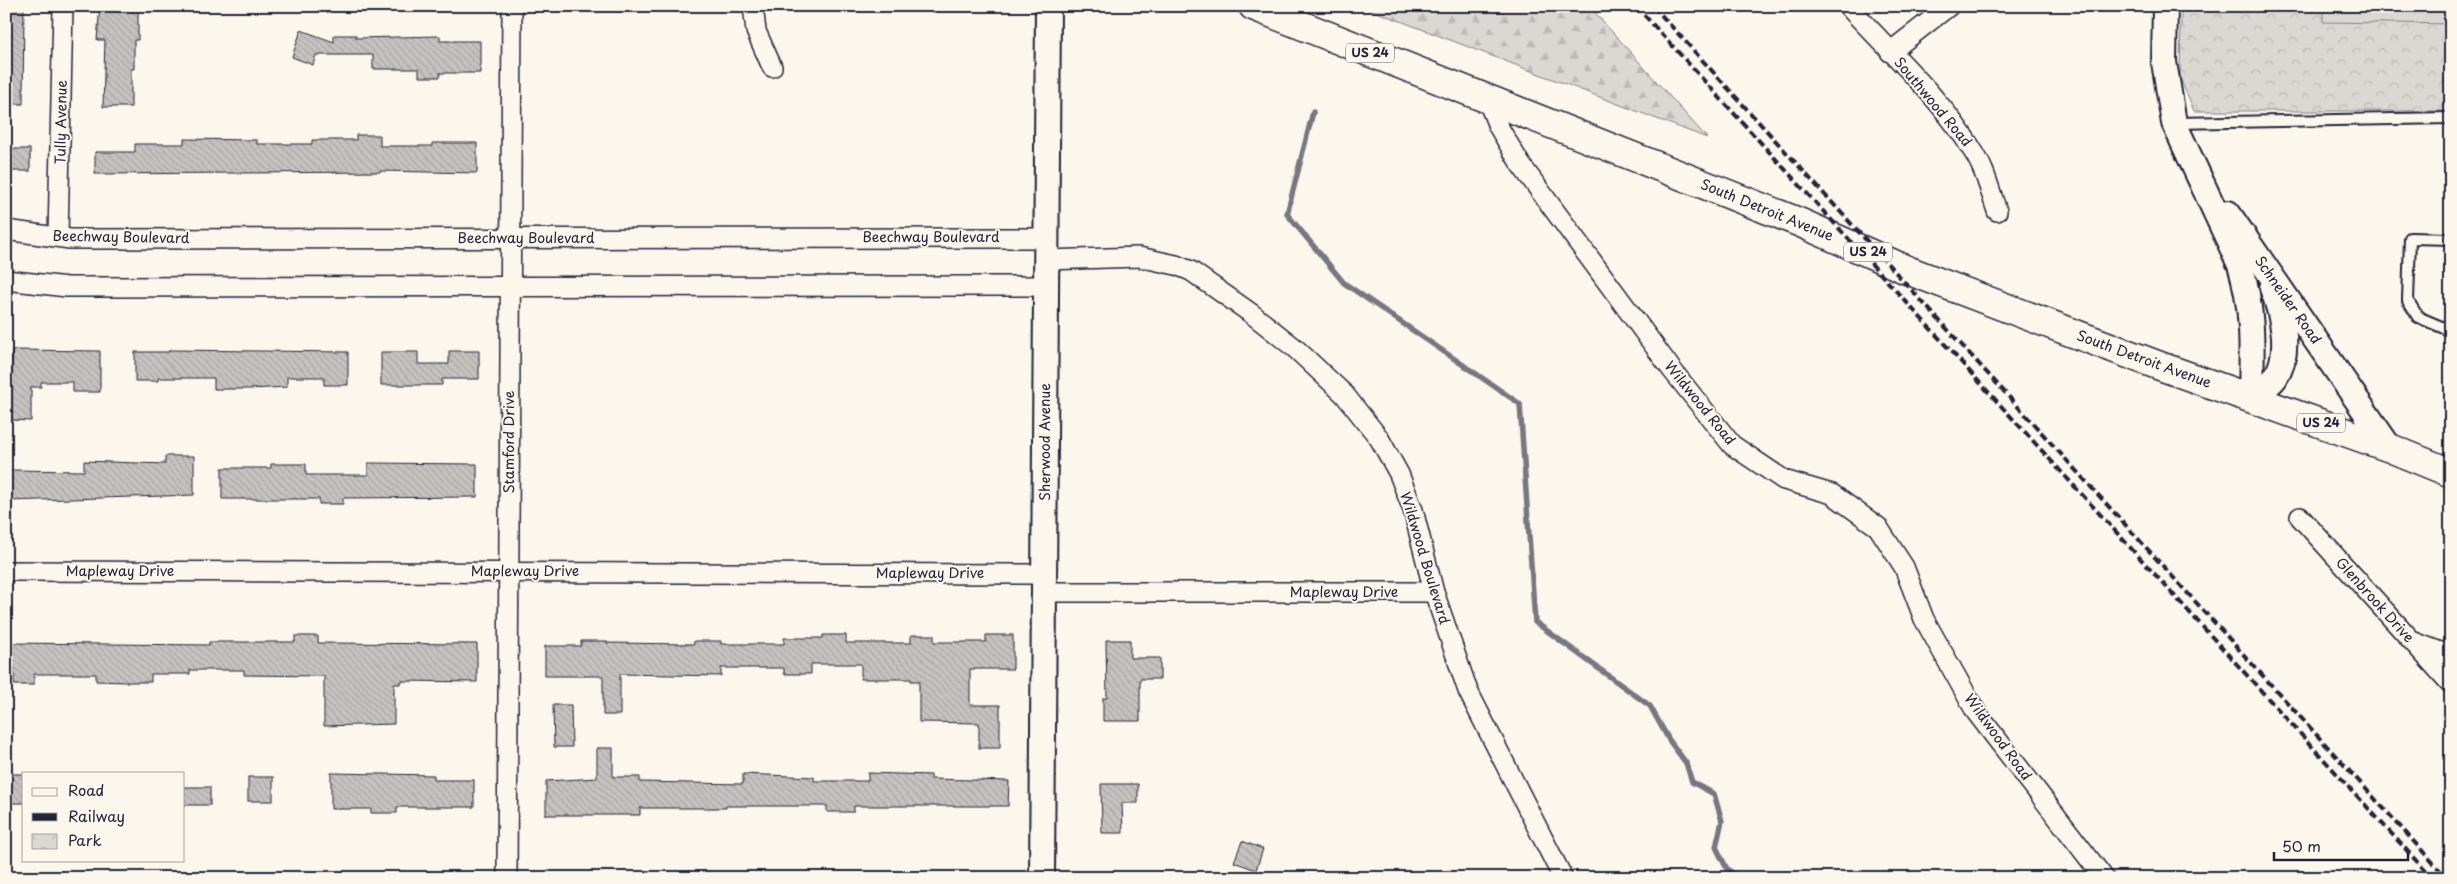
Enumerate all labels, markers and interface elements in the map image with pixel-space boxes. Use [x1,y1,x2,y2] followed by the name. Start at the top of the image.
[1346,44,1394,62] road number: US 24
[1890,52,1977,151] street label: Southwood Road
[49,79,72,164] street label: Tully Avenue
[1698,173,1837,246] street label: South Detroit Avenue
[52,225,190,248] street label: Beechway Boulevard
[862,226,1000,247] street label: Beechway Boulevard
[457,227,595,248] street label: Beechway Boulevard
[1844,242,1892,262] road number: US 24
[2250,251,2327,348] street label: Schneider Road
[2074,324,2215,393] street label: South Detroit Avenue
[1660,356,1741,449] street label: Wildwood Road
[1034,383,1055,501] street label: Sherwood Avenue
[498,390,519,493] street label: Stamford Drive
[2297,413,2345,432] road number: US 24
[1395,489,1456,627] street label: Wildwood Boulevard
[2331,552,2419,647] street label: Glenbrook Drive
[66,560,174,581] street label: Mapleway Drive
[471,560,579,581] street label: Mapleway Drive
[876,562,984,583] street label: Mapleway Drive
[1290,581,1398,602] street label: Mapleway Drive
[1960,689,2037,785] street label: Wildwood Road
[22,772,185,862] legend
[68,778,104,801] text: Road
[68,804,125,827] text: Railway
[68,828,102,851] text: Park
[2274,829,2408,861] scale bar
[2282,834,2321,857] text: 50 m

